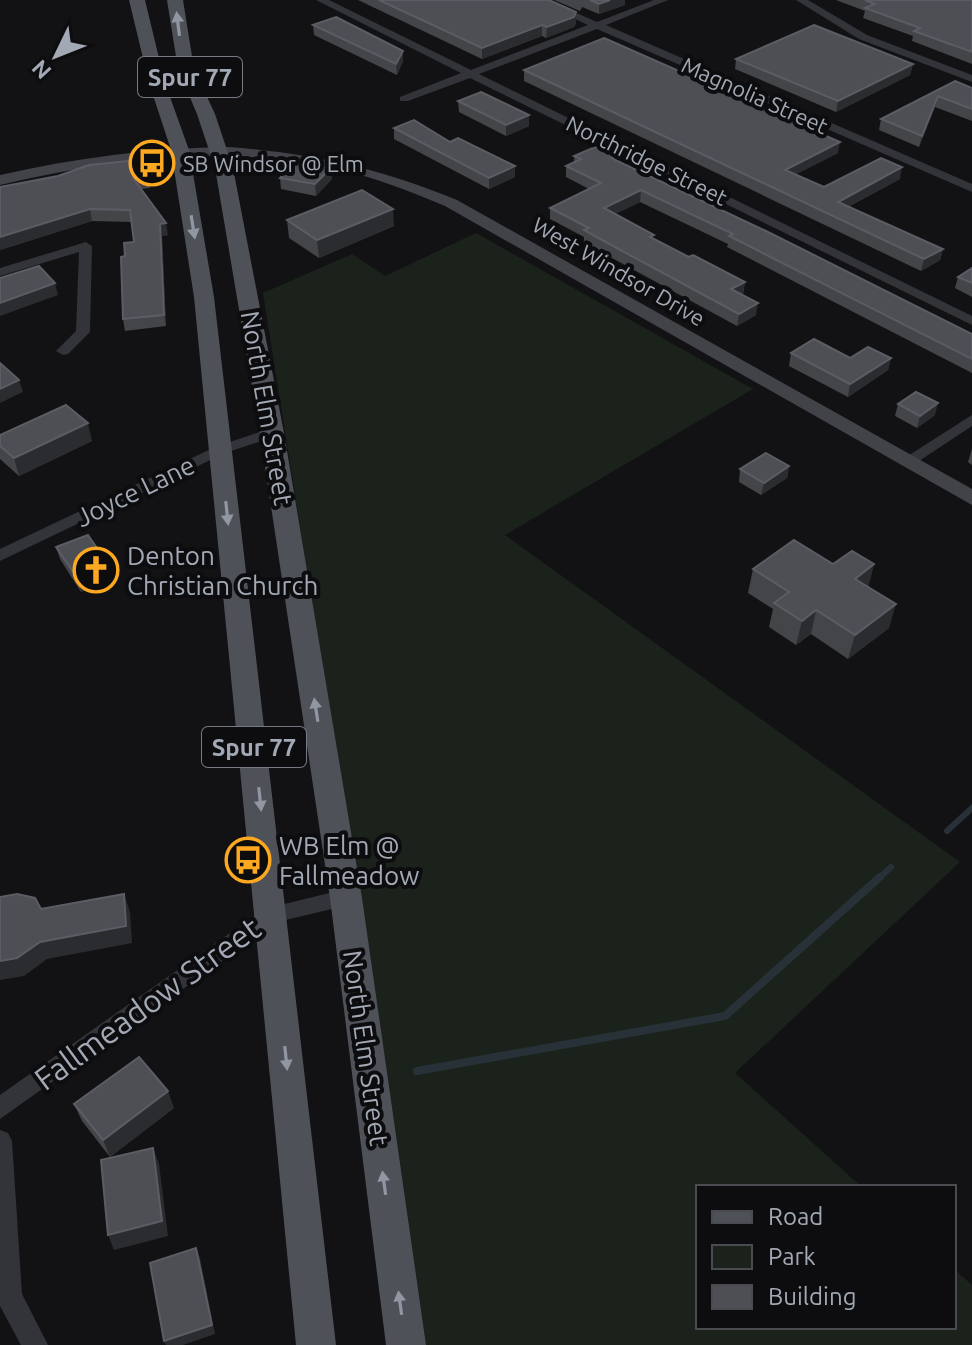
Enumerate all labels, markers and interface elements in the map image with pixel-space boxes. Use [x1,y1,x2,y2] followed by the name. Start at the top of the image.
[171,11,184,36] one-way arrow
[16,16,96,96] north arrow
[678,52,832,139] street label: Magnolia Street
[26,55,56,85] text: N
[138,57,242,97] road number: Spur 77
[562,110,732,210] street label: Northridge Street
[128,139,176,187] bus stop icon: SB Windsor @ Elm
[183,151,364,176] place label: SB Windsor @ Elm
[528,211,710,331] street label: West Windsor Drive
[187,215,199,240] one-way arrow
[236,308,298,508] street label: North Elm Street
[71,450,199,532] street label: Joyce Lane
[221,501,234,526] one-way arrow
[127,541,318,600] place label: Denton Christian Church
[72,546,120,594] church icon: Denton Christian Church
[309,697,322,722] one-way arrow
[202,727,306,767] road number: Spur 77
[253,787,266,812] one-way arrow
[279,831,419,890] place label: WB Elm @ Fallmeadow
[224,836,272,884] bus stop icon: WB Elm @ Fallmeadow
[27,909,267,1097] street label: Fallmeadow Street
[338,948,394,1148] street label: North Elm Street
[280,1046,293,1071] one-way arrow
[377,1170,390,1195] one-way arrow
[696,1185,956,1329] legend
[768,1203,823,1230] text: Road
[768,1243,816,1270] text: Park
[768,1283,856,1310] text: Building
[393,1290,406,1315] one-way arrow

